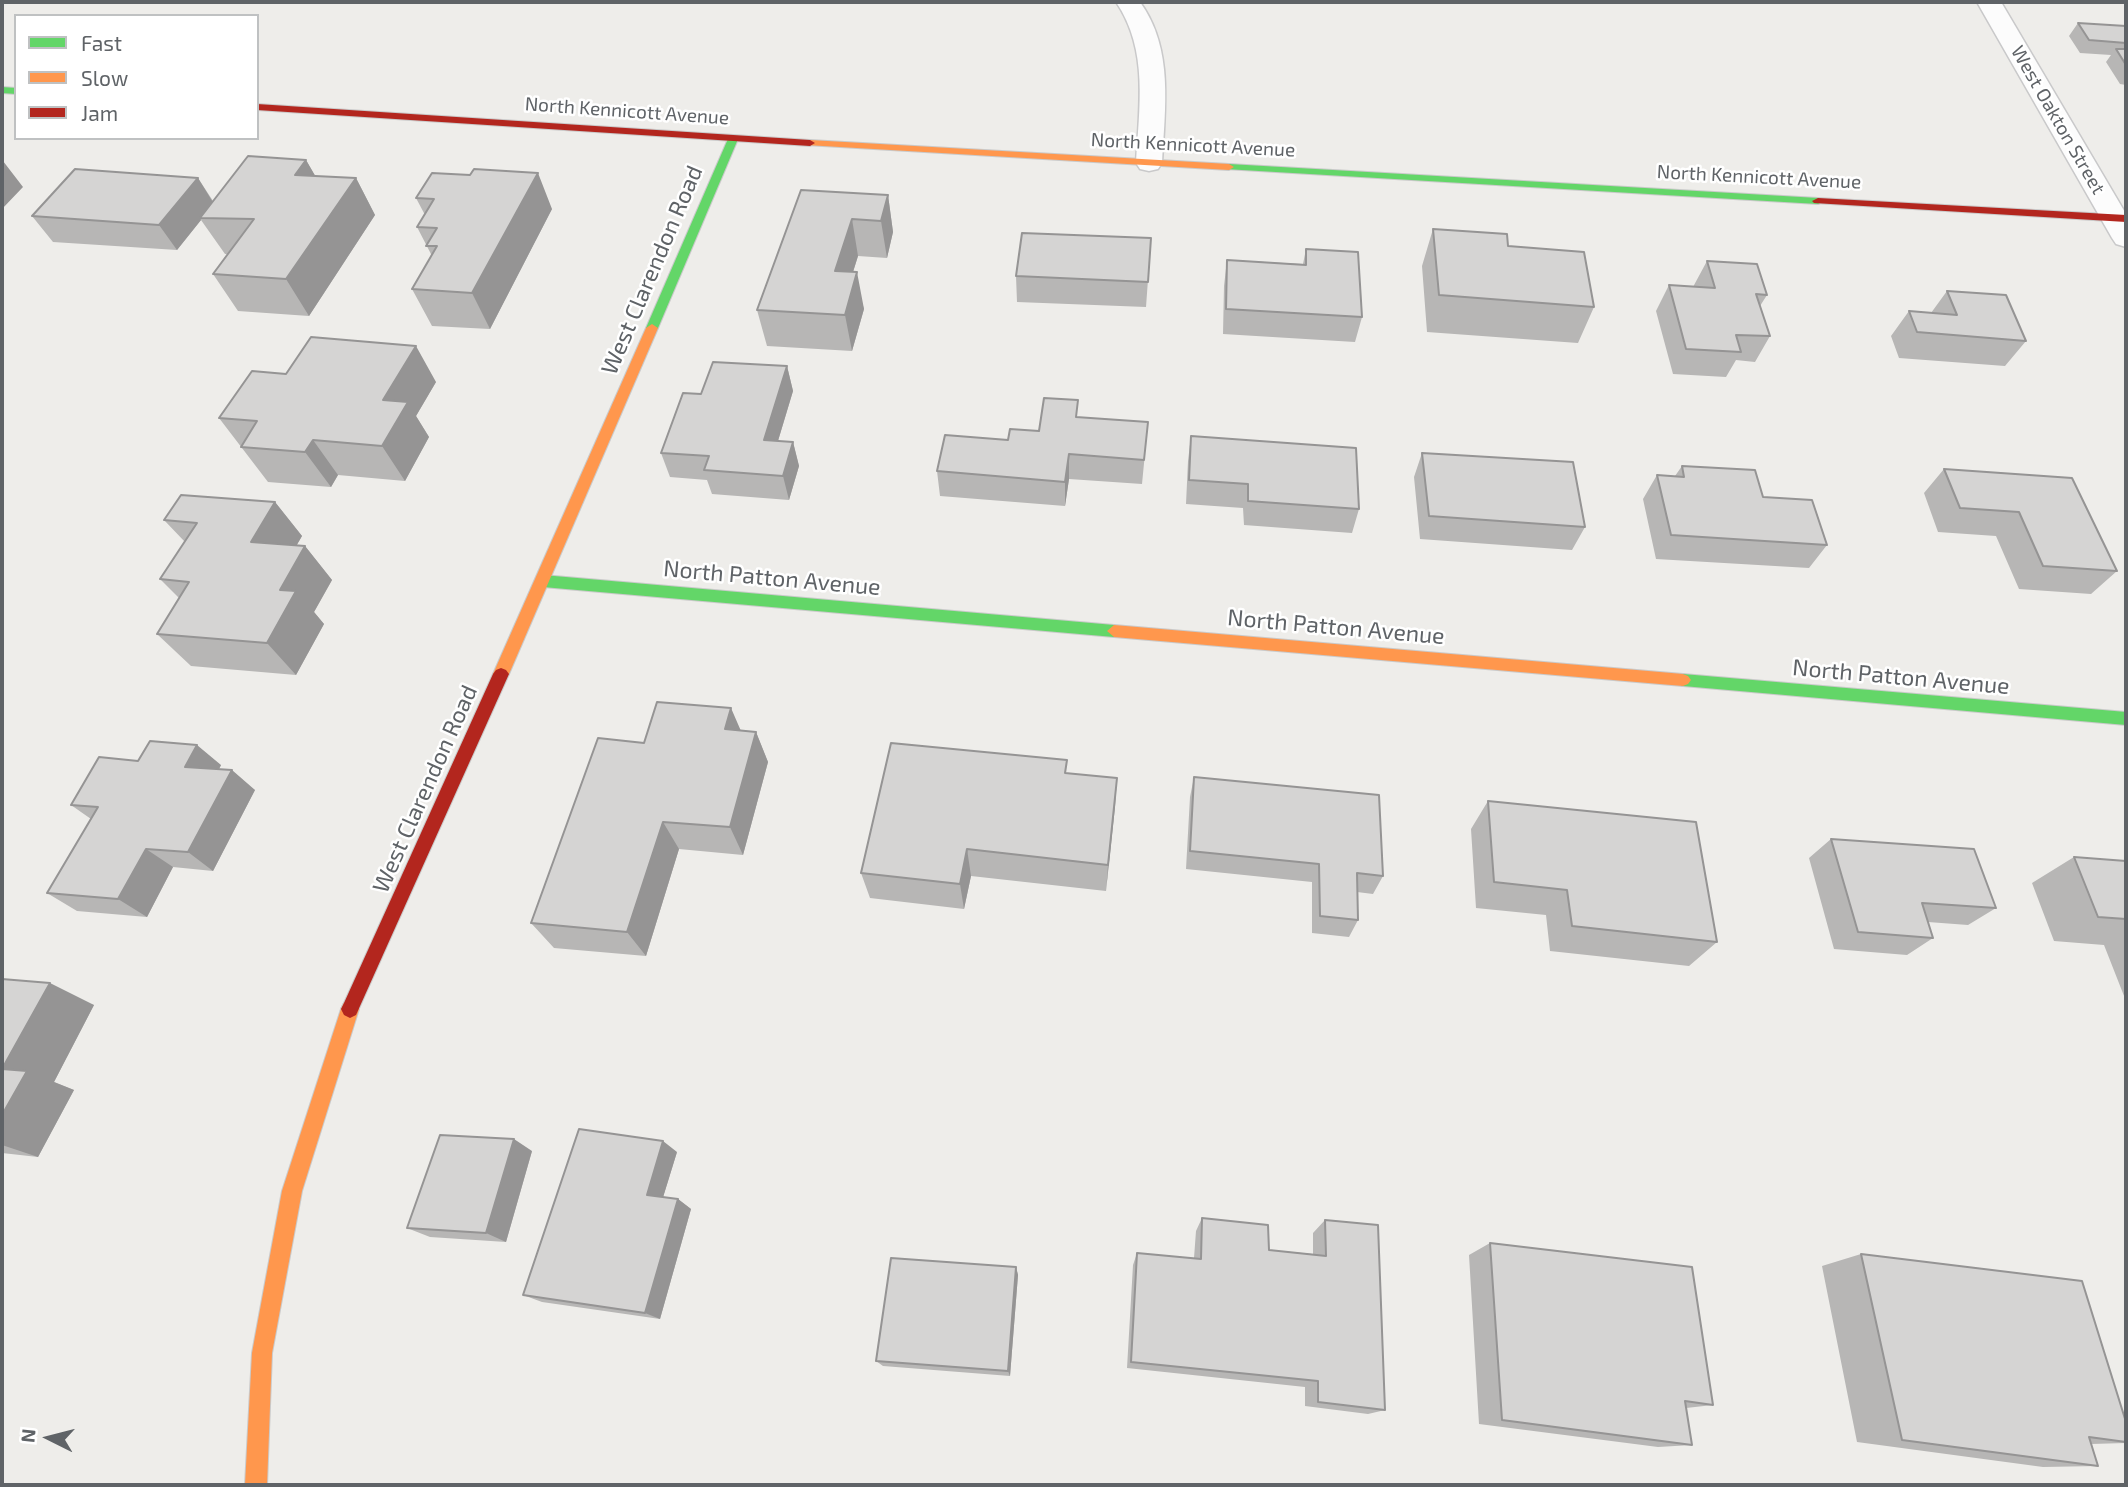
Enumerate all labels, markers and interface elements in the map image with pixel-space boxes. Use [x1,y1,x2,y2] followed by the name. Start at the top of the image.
[14,14,259,140] legend
[81,30,122,55] text: Fast
[2006,42,2110,198] street label: West Oakton Street
[81,65,128,90] text: Slow
[524,92,730,130] street label: North Kennicott Avenue
[81,100,118,125] text: Jam
[1090,128,1296,162] street label: North Kennicott Avenue
[1656,160,1862,194] street label: North Kennicott Avenue
[595,161,709,379] street label: West Clarendon Road
[662,555,882,601] street label: North Patton Avenue
[1226,604,1446,650] street label: North Patton Avenue
[1791,654,2011,700] street label: North Patton Avenue
[367,681,483,897] street label: West Clarendon Road
[14,1403,84,1473] north arrow
[15,1428,40,1444] text: N

